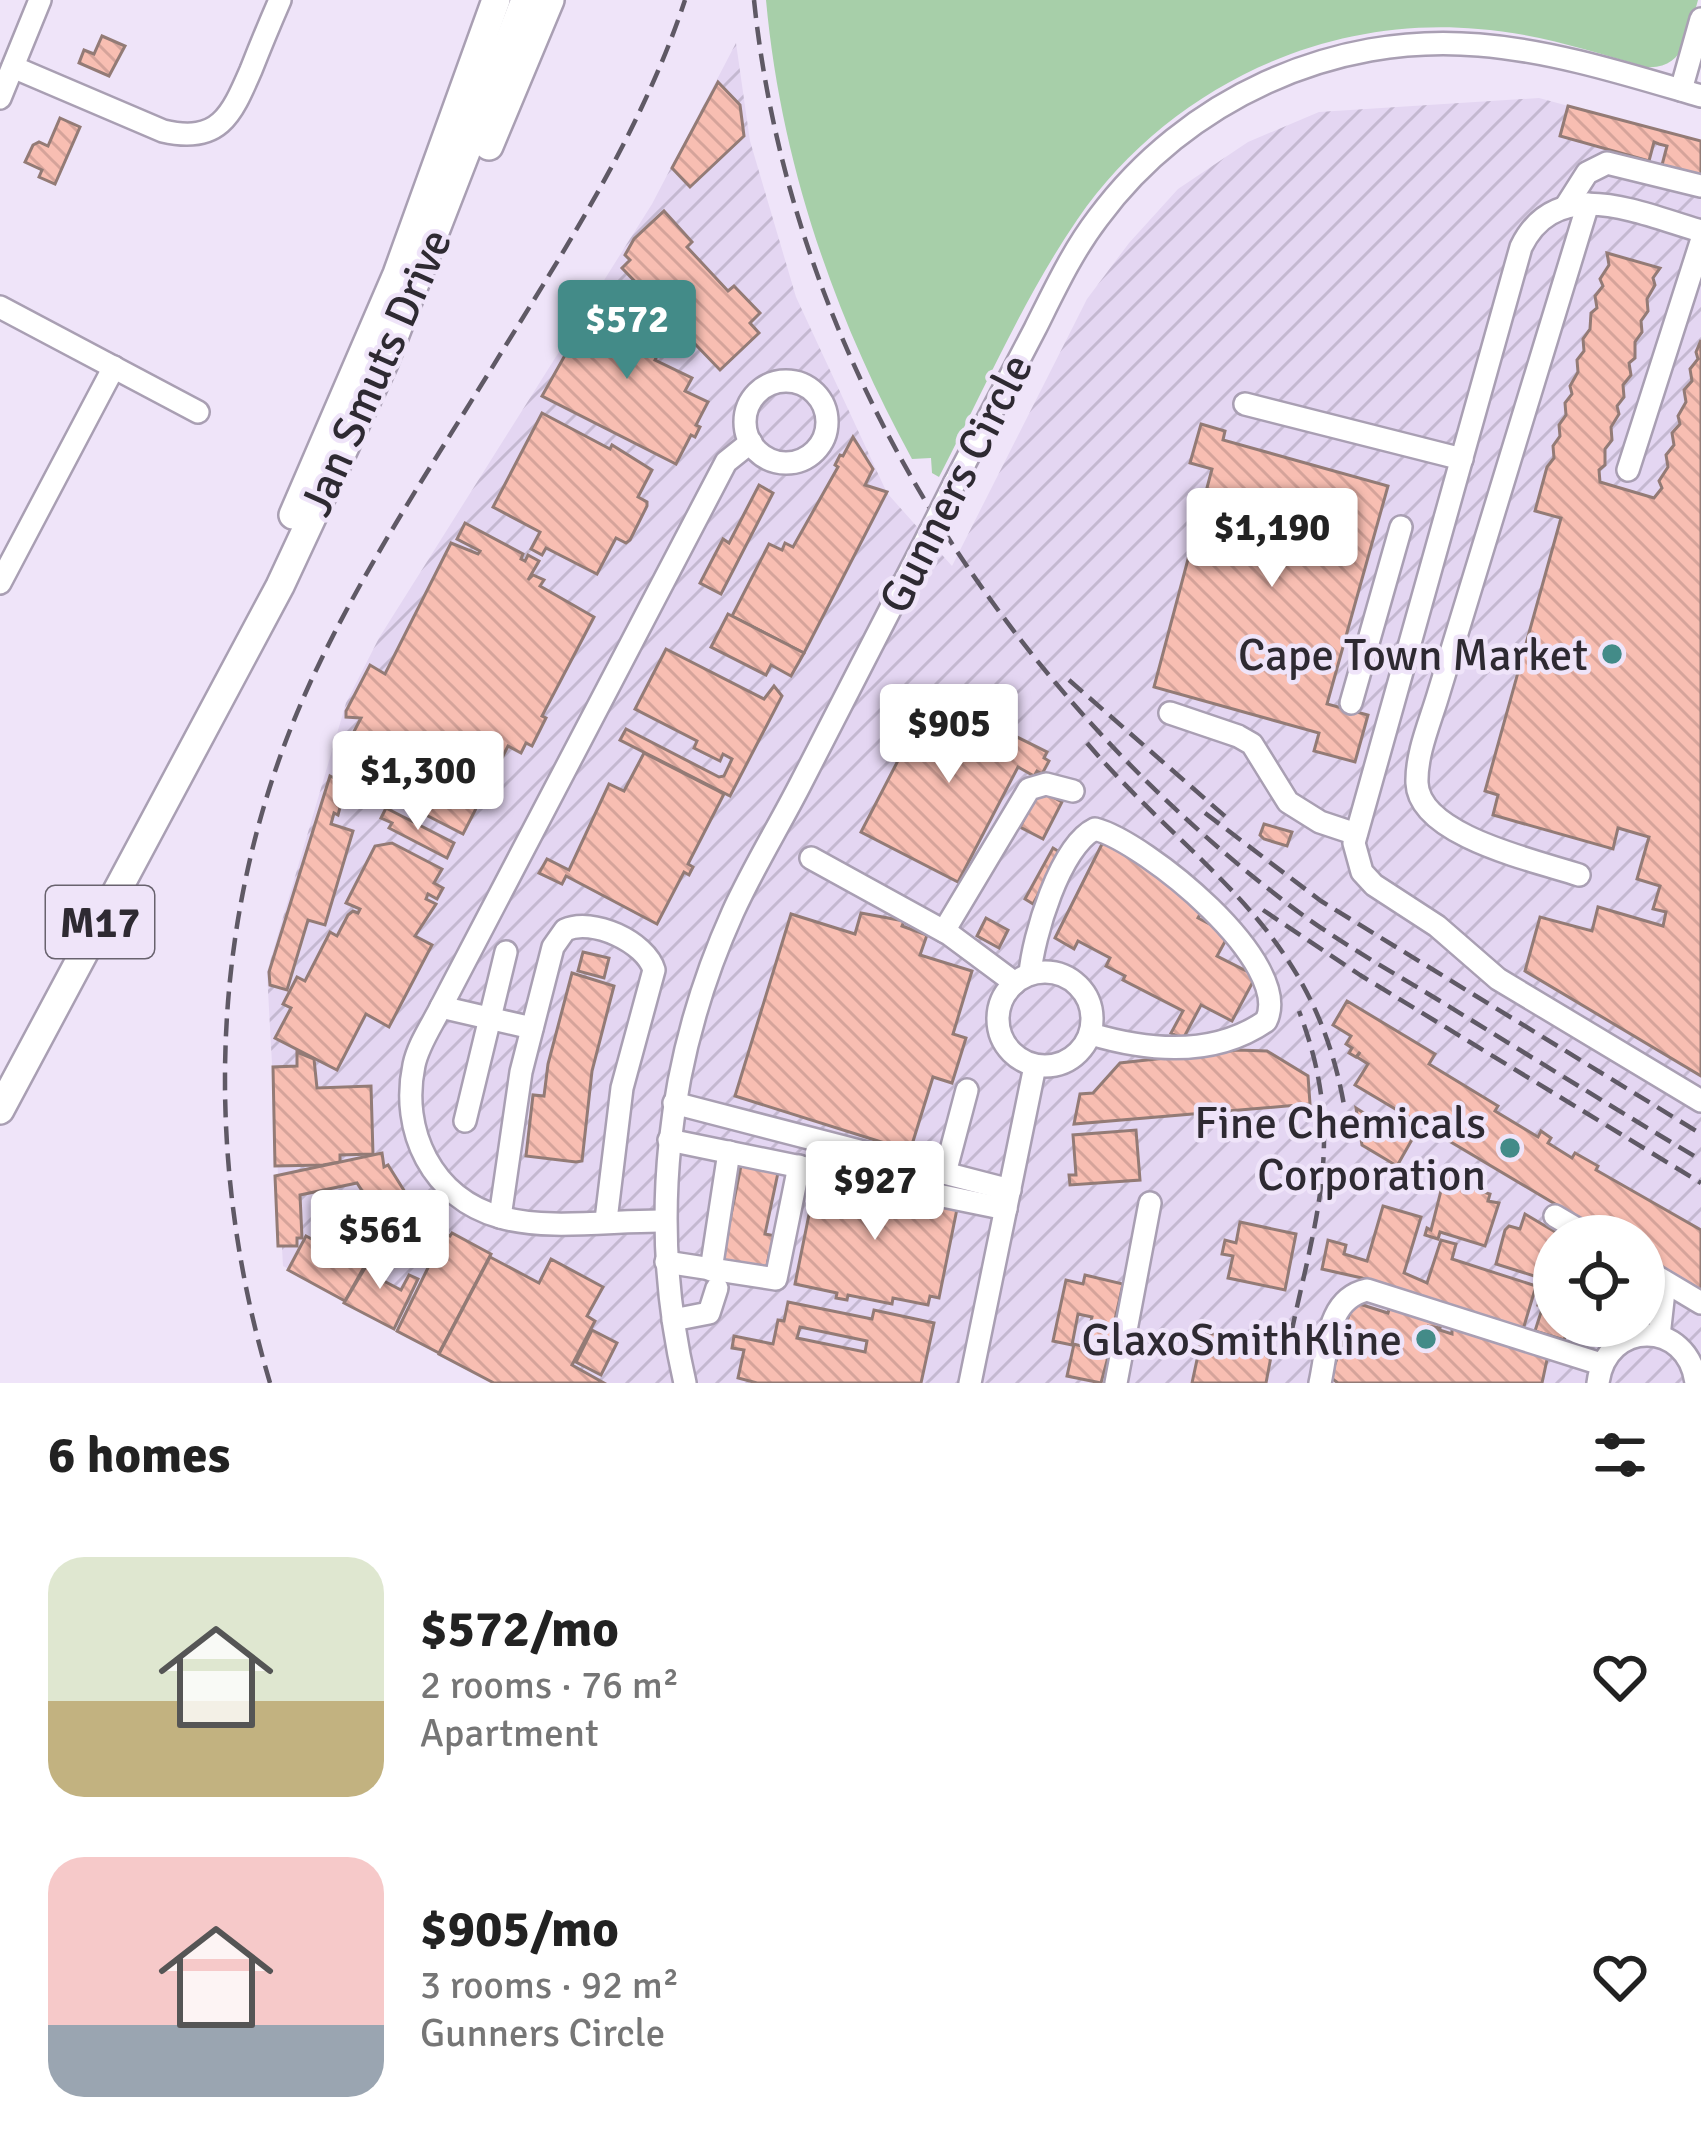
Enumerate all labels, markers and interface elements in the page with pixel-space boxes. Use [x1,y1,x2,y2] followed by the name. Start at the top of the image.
[289,221,464,524] street label: Jan Smuts Drive
[556,280,698,382] pin: $572
[585,295,669,343] text: $572
[868,345,1045,622] street label: Gunners Circle
[1174,488,1370,590] pin: $1,190
[1214,503,1330,551] text: $1,190
[1238,628,1588,683] place label: Cape Town Market
[1599,641,1625,667] marker: Cape Town Market
[878,684,1020,786] pin: $905
[907,699,991,747] text: $905
[320,731,516,833] pin: $1,300
[360,746,476,794] text: $1,300
[46,886,154,958] road number: M17
[1194,1096,1486,1203] place label: Fine Chemicals Corporation
[1497,1135,1523,1161] marker: Fine Chemicals Corporation
[804,1141,946,1243] pin: $927
[833,1156,917,1204] text: $927
[309,1190,451,1292] pin: $561
[338,1205,422,1253] text: $561
[1533,1215,1665,1347] map controls
[1533,1215,1665,1347] button: locate
[1082,1313,1402,1368] place label: GlaxoSmithKline
[1413,1326,1439,1352] marker: GlaxoSmithKline
[1587,1422,1653,1488] icon: filters
[48,1424,230,1487] text: 6 homes
[420,1598,619,1661] text: $572/mo
[144,1605,288,1749] icon: home
[1587,1644,1653,1710] icon: heart
[420,1661,679,1709] text: 2 rooms · 76 m²
[420,1709,599,1757] text: Apartment
[420,1898,619,1961] text: $905/mo
[144,1905,288,2049] icon: home
[1587,1944,1653,2010] icon: heart
[420,1961,679,2009] text: 3 rooms · 92 m²
[420,2009,665,2057] text: Gunners Circle

